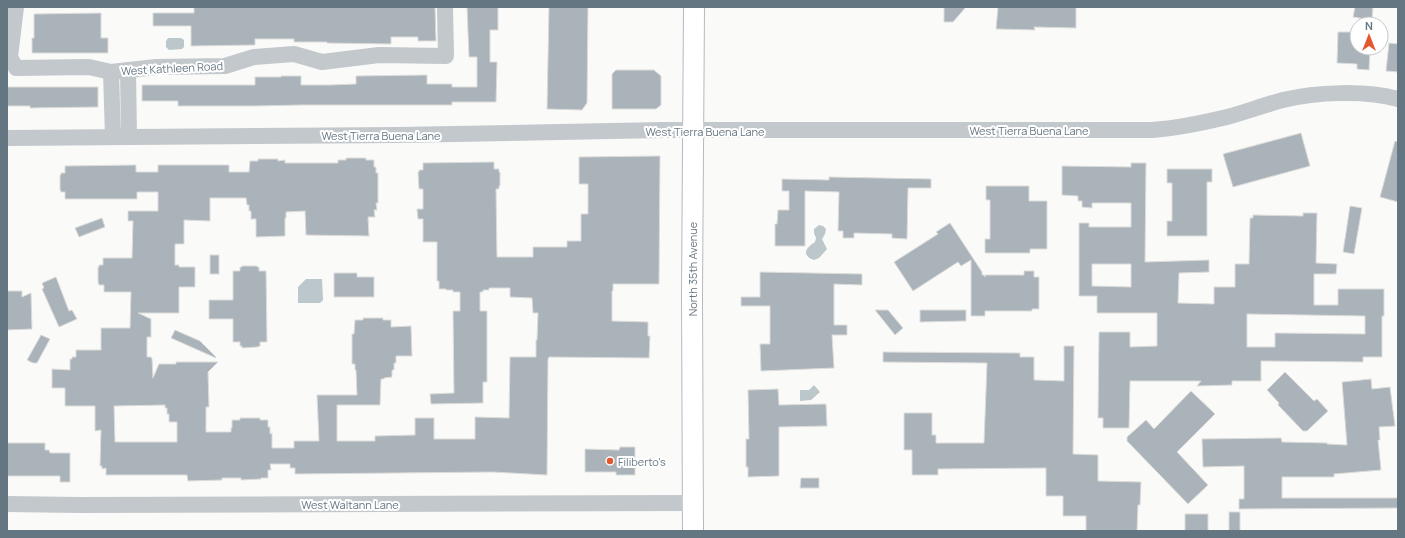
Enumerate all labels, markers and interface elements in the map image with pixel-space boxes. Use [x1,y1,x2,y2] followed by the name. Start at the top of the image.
[1349,16,1389,56] north arrow
[1365,18,1373,33] text: N
[121,58,223,78] street label: West Kathleen Road
[969,123,1089,138] street label: West Tierra Buena Lane
[645,124,765,139] street label: West Tierra Buena Lane
[321,128,441,143] street label: West Tierra Buena Lane
[685,221,700,316] street label: North 35th Avenue
[618,454,666,469] place label: Filiberto's
[605,456,615,466] marker: Filiberto's
[301,497,399,512] street label: West Waltann Lane

